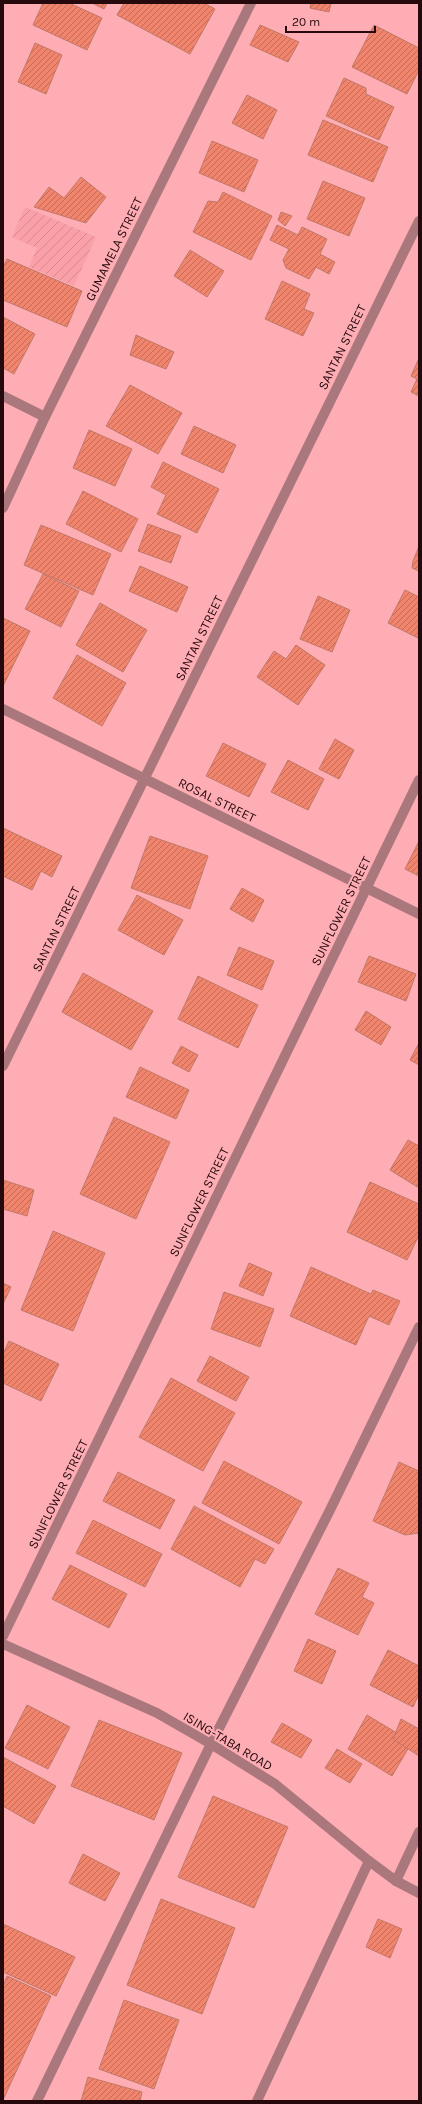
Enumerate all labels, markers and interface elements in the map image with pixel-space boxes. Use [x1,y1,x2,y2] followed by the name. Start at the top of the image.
[286,8,375,34] scale bar
[292,15,320,29] text: 20 m
[82,194,146,303] street label: GUMAMELA STREET
[315,301,369,392] street label: SANTAN STREET
[172,592,226,683] street label: SANTAN STREET
[176,775,259,825] street label: ROSAL STREET
[308,853,374,968] street label: SUNFLOWER STREET
[29,883,83,974] street label: SANTAN STREET
[166,1144,232,1259] street label: SUNFLOWER STREET
[25,1436,91,1551] street label: SUNFLOWER STREET
[181,1708,275,1774] street label: ISING-TABA ROAD

